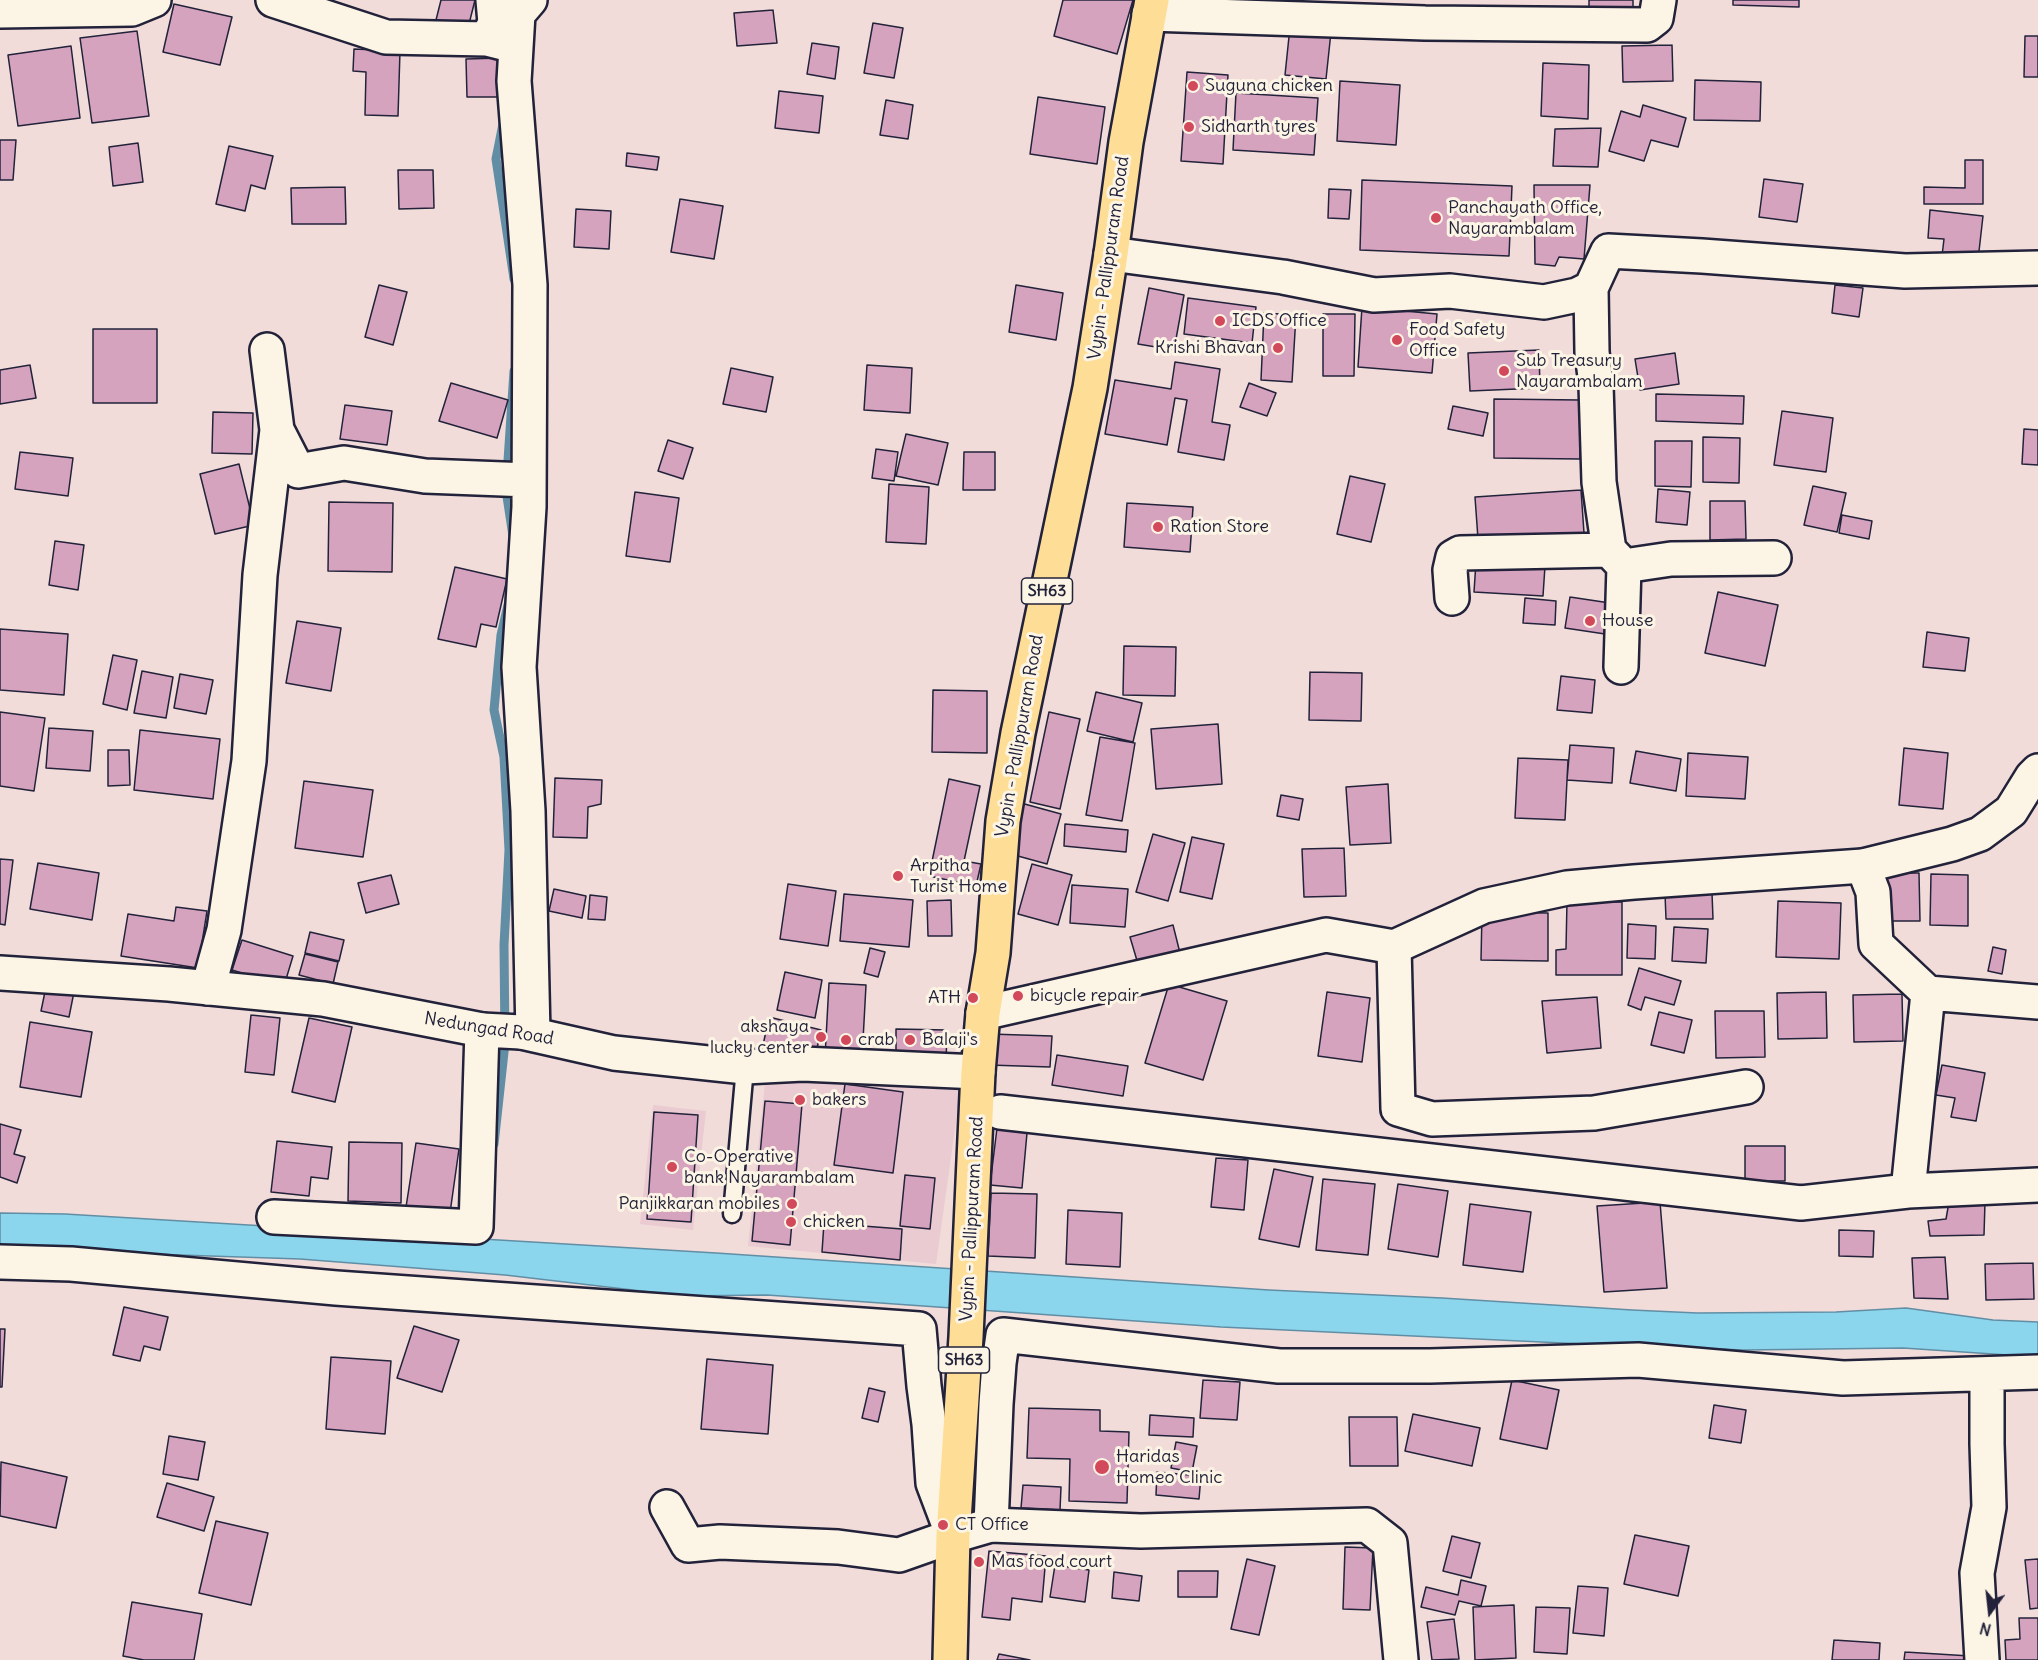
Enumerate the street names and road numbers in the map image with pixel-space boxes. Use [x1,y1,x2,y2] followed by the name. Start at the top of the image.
[1084,155,1134,361] street label: Vypin - Pallippuram Road
[1022,578,1072,604] road number: SH63
[992,633,1048,839] street label: Vypin - Pallippuram Road
[423,1008,555,1050] street label: Nedungad Road
[956,1116,988,1322] street label: Vypin - Pallippuram Road
[938,1347,990,1373] road number: SH63

